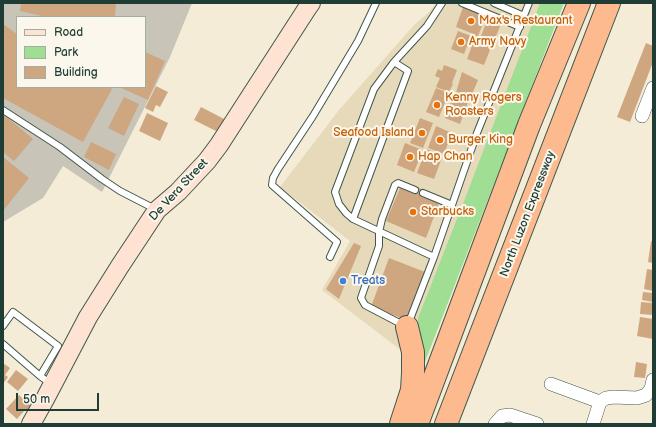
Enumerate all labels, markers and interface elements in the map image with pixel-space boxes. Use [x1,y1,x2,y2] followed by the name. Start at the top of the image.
[479,14,572,28] place label: Max's Restaurant
[16,16,146,88] legend
[466,16,476,26] marker: Max's Restaurant
[54,25,83,40] text: Road
[469,35,527,49] place label: Army Navy
[456,37,466,47] marker: Army Navy
[54,45,78,60] text: Park
[54,65,98,80] text: Building
[445,91,522,119] place label: Kenny Rogers Roasters
[432,100,442,110] marker: Kenny Rogers Roasters
[333,126,414,140] place label: Seafood Island
[417,128,427,138] marker: Seafood Island
[448,133,513,147] place label: Burger King
[435,135,445,145] marker: Burger King
[497,149,559,279] street label: North Luzon Expressway
[418,150,472,164] place label: Hap Chan
[405,152,415,162] marker: Hap Chan
[147,156,211,224] street label: De Vera Street
[421,205,474,219] place label: Starbucks
[408,207,418,217] marker: Starbucks
[351,274,385,288] place label: Treats
[338,276,348,286] marker: Treats
[18,385,101,411] scale bar
[23,392,50,407] text: 50 m

